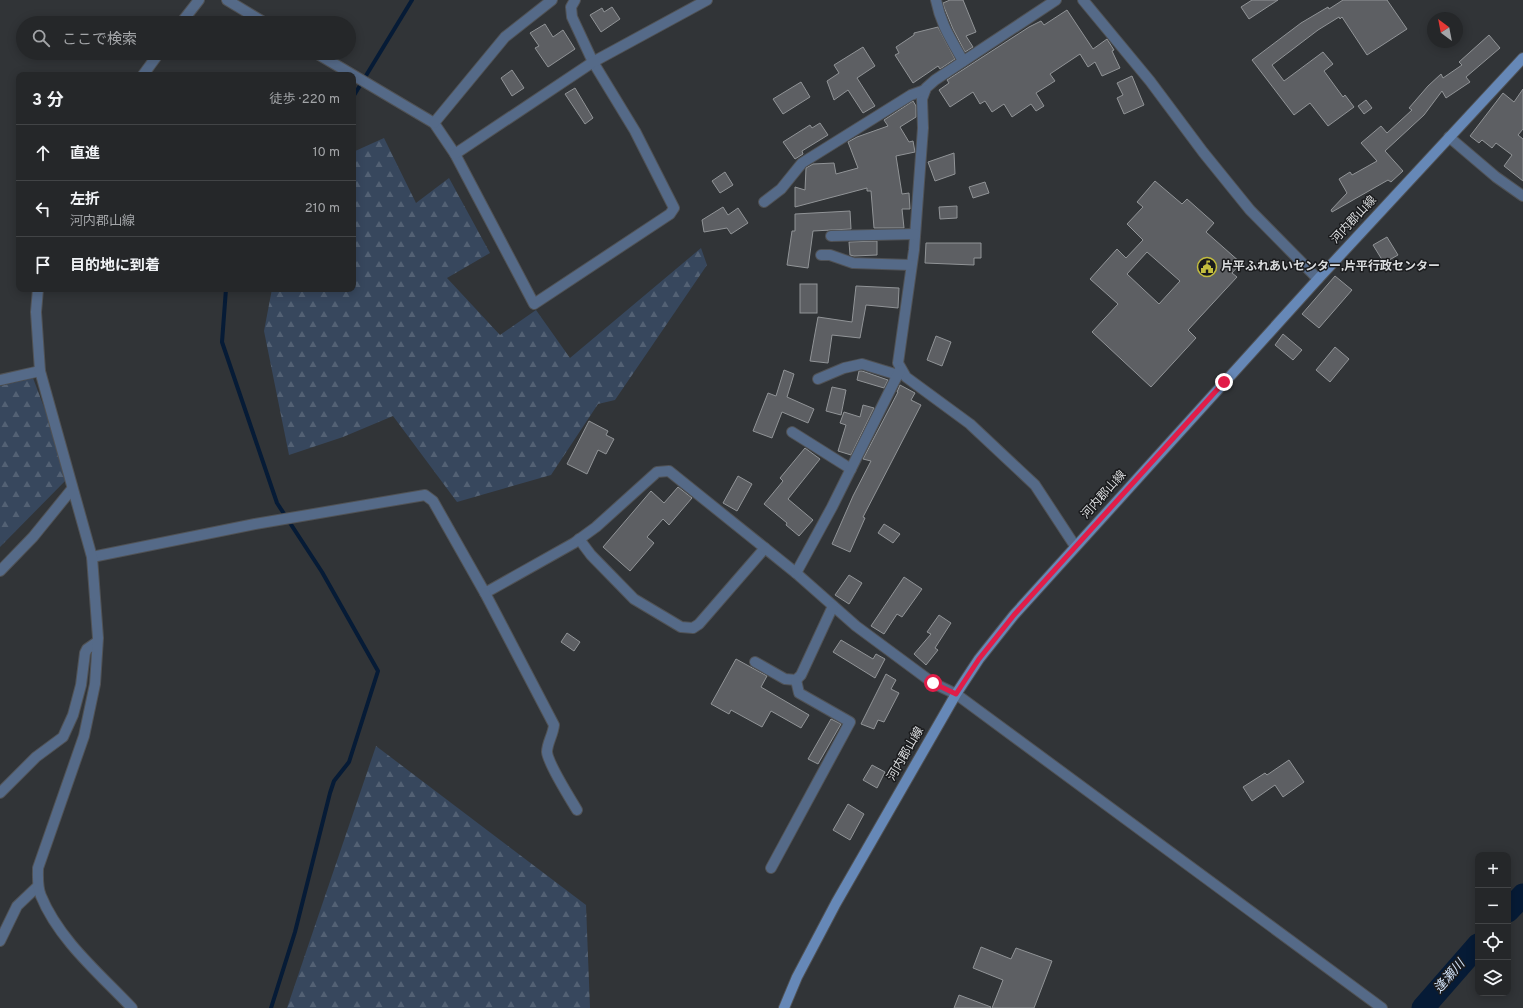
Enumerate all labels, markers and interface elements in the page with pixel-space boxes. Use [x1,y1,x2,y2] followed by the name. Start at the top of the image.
[1427,12,1463,48] north arrow
[16,16,356,60] search box
[30,27,52,49] icon: search
[62,31,137,50] text: ここで検索
[32,90,63,112] text: 3 分
[270,92,340,108] text: 徒歩 · 220 m
[32,142,54,164] icon: ahead
[70,145,100,164] text: 直進
[313,145,340,161] text: 10 m
[70,191,100,210] text: 左折
[1328,193,1380,247] street label: 河内郡山線
[32,198,54,220] icon: left
[305,201,340,217] text: 210 m
[70,214,135,230] text: 河内郡山線
[32,254,54,276] icon: arrive
[1196,256,1218,278] public building icon: 片平ふれあいセンター,片平行政センター
[70,257,160,276] text: 目的地に到着
[1221,259,1440,275] place label: 片平ふれあいセンター,片平行政センター
[1215,373,1233,391] route end
[1078,467,1130,523] street label: 河内郡山線
[924,674,942,692] route start
[884,724,928,784] street label: 河内郡山線
[1475,852,1511,996] map controls
[1475,852,1511,888] button: +
[1475,888,1511,924] button: −
[1475,924,1511,960] button: locate
[1431,956,1470,997] water label: 逢瀬川
[1475,960,1511,996] button: layers

